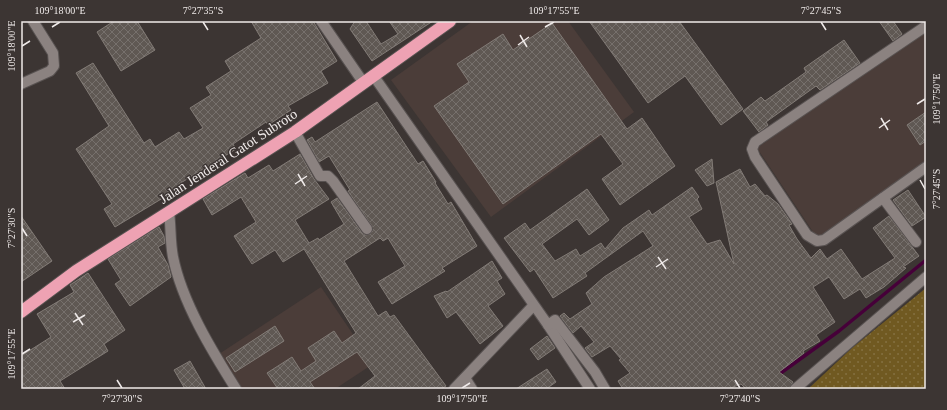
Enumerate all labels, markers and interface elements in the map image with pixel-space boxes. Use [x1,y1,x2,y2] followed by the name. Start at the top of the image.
[35,5,86,16] text: 109°18'00"E
[183,5,223,16] text: 7°27'35"S
[529,5,580,16] text: 109°17'55"E
[801,5,841,16] text: 7°27'45"S
[6,21,17,72] text: 109°18'00"E
[931,74,942,125] text: 109°17'50"E
[157,106,300,207] street label: Jalan Jenderal Gatot Subroto
[931,169,942,209] text: 7°27'45"S
[6,208,17,248] text: 7°27'30"S
[6,329,17,380] text: 109°17'55"E
[102,393,142,404] text: 7°27'30"S
[437,393,488,404] text: 109°17'50"E
[720,393,760,404] text: 7°27'40"S

